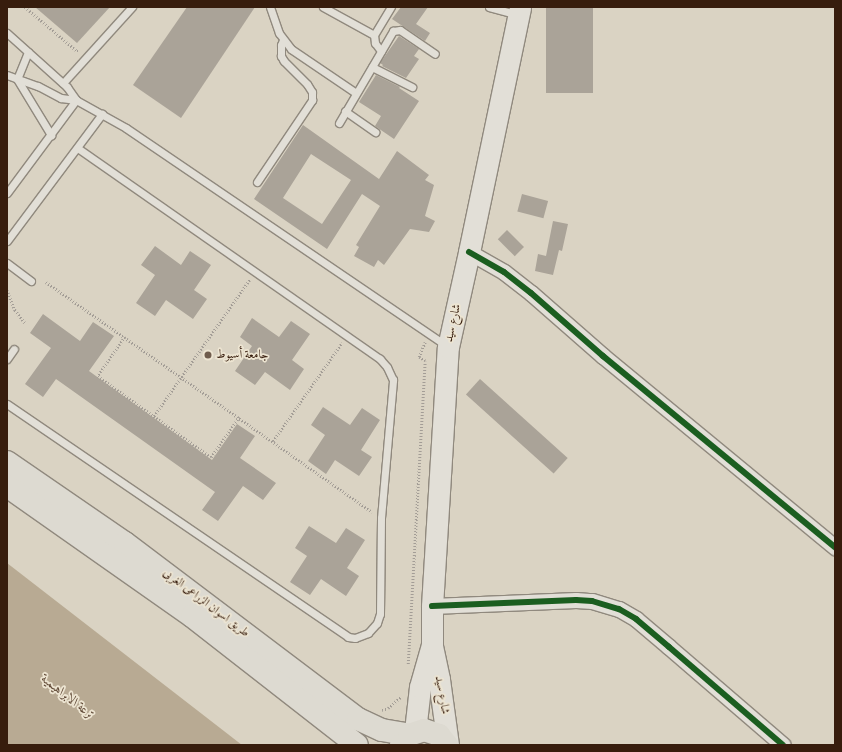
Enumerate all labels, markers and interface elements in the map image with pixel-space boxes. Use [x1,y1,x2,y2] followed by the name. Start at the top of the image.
[442,302,464,344] street label: شارع سيد
[216,348,268,362] place label: جامعة أسيوط
[203,350,213,360] marker: جامعة أسيوط
[160,566,252,640] street label: طريق اسوان الزراعى الغربى
[38,671,98,723] water label: ترعة الابراهيمية
[432,675,452,715] street label: شارع سيد

